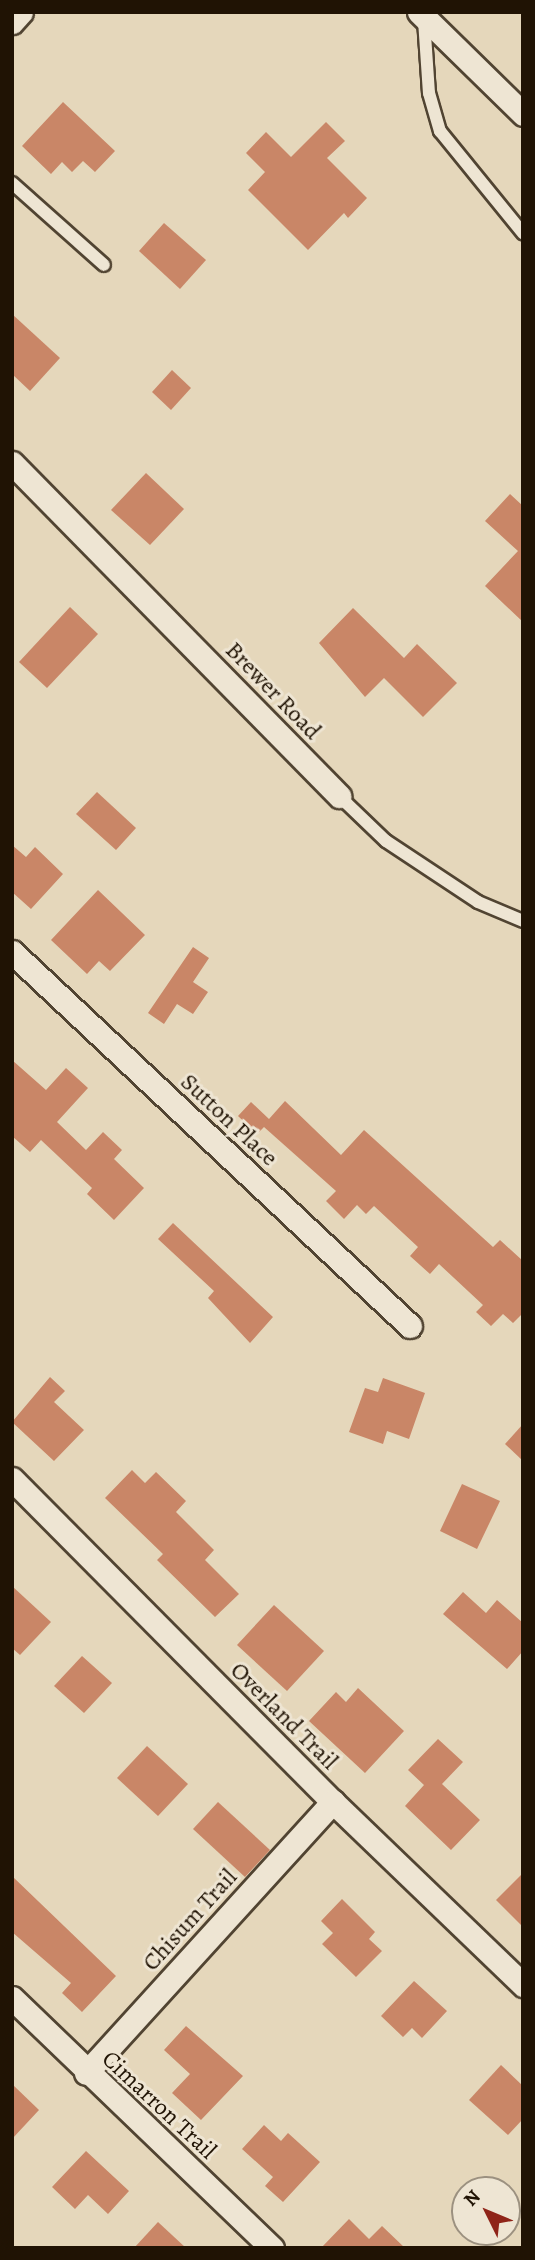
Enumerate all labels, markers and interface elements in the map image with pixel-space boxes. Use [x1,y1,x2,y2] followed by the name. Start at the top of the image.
[219,636,327,746] street label: Brewer Road
[174,1068,284,1172] street label: Sutton Place
[224,1656,344,1776] street label: Overland Trail
[137,1863,243,1977] street label: Chisum Trail
[96,2045,222,2165] street label: Cimarron Trail
[451,2176,521,2246] north arrow
[458,2184,486,2212] text: N

